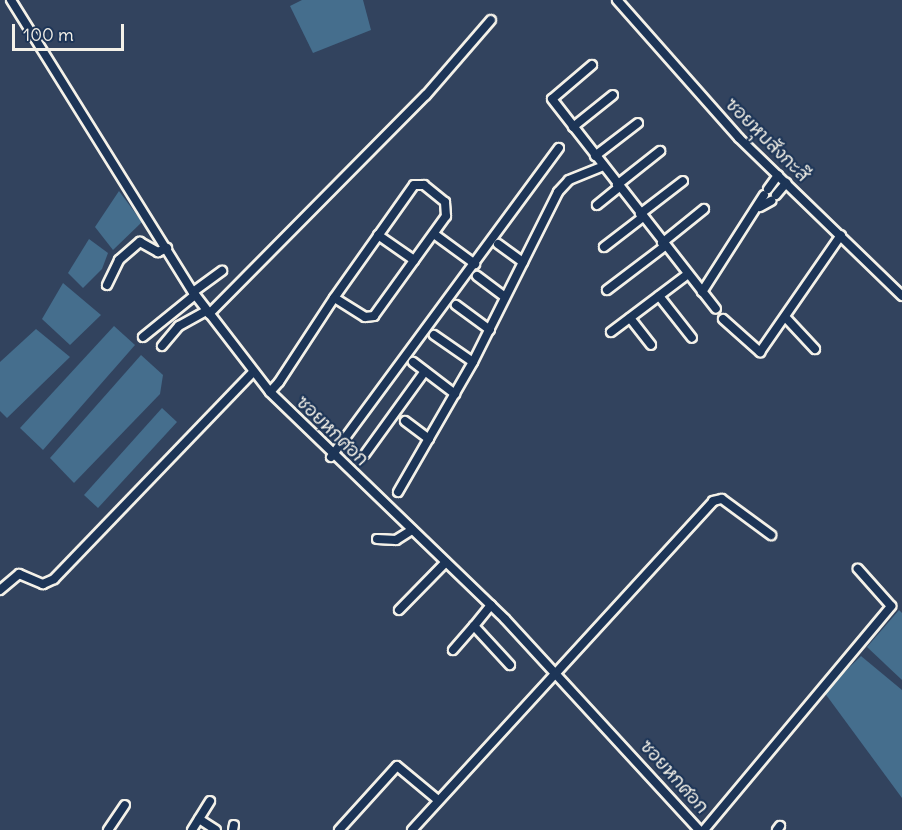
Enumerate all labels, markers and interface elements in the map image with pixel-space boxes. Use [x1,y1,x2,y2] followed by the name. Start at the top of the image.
[15,12,128,50] scale bar
[23,23,74,46] text: 100 m
[721,94,813,186] street label: ซอยหุบสังกะสี
[292,391,372,471] street label: ซอยหกศอก
[635,736,713,818] street label: ซอยหกศอก

